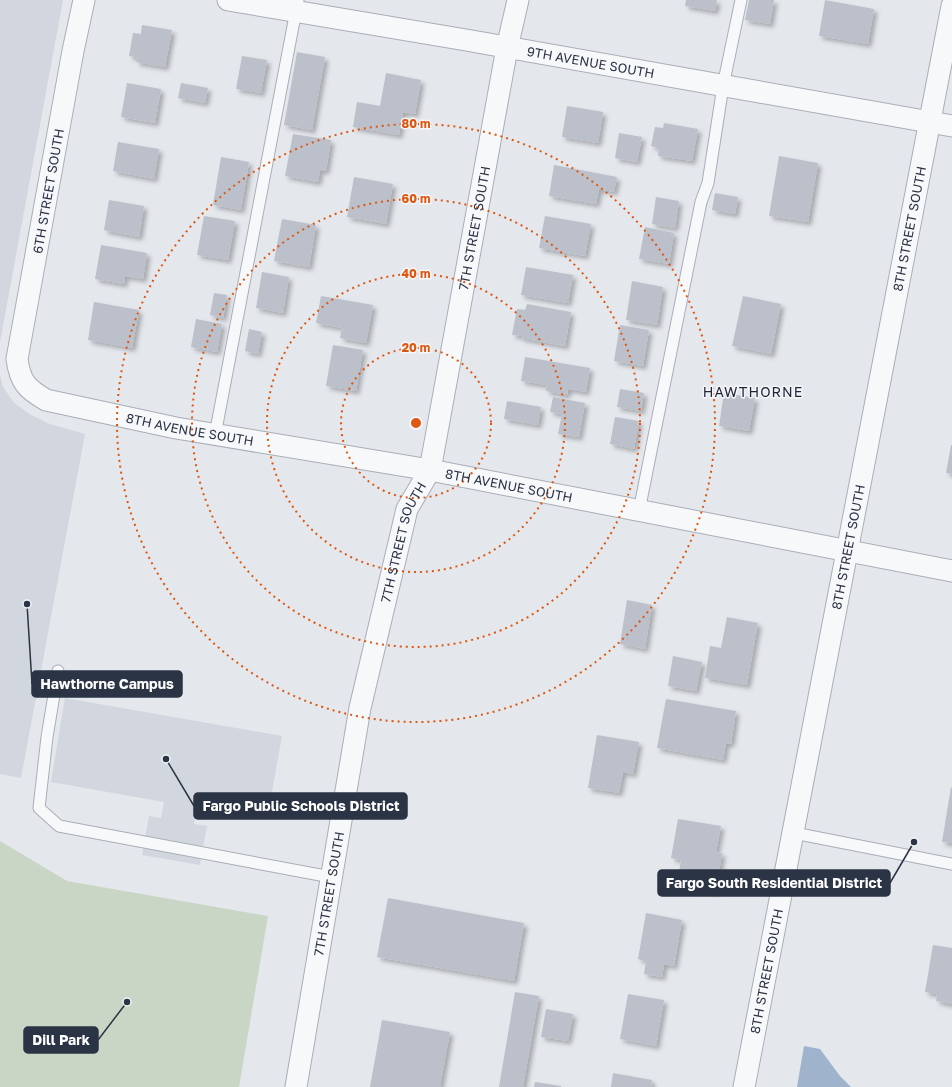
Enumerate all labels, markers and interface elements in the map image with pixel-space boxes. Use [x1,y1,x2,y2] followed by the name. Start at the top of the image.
[526,43,656,81] street label: 9TH AVENUE SOUTH
[402,116,430,131] text: 80 m
[29,127,67,255] street label: 6TH STREET SOUTH
[455,165,493,291] street label: 7TH STREET SOUTH
[889,165,929,293] street label: 8TH STREET SOUTH
[402,191,430,206] text: 60 m
[402,266,430,281] text: 40 m
[402,340,430,355] text: 20 m
[703,383,803,400] district label: HAWTHORNE
[125,409,255,449] street label: 8TH AVENUE SOUTH
[409,416,423,430] centre of rings
[444,465,574,505] street label: 8TH AVENUE SOUTH
[377,479,429,604] street label: 7TH STREET SOUTH
[828,483,868,611] street label: 8TH STREET SOUTH
[32,671,182,697] callout: Hawthorne Campus
[40,675,174,692] text: Hawthorne Campus
[194,793,407,819] callout: Fargo Public Schools District
[202,797,400,814] text: Fargo Public Schools District
[310,830,347,957] street label: 7TH STREET SOUTH
[658,870,890,896] callout: Fargo South Residential District
[666,874,883,891] text: Fargo South Residential District
[746,907,786,1035] street label: 8TH STREET SOUTH
[24,1027,98,1053] callout: Dill Park
[32,1031,90,1048] text: Dill Park

